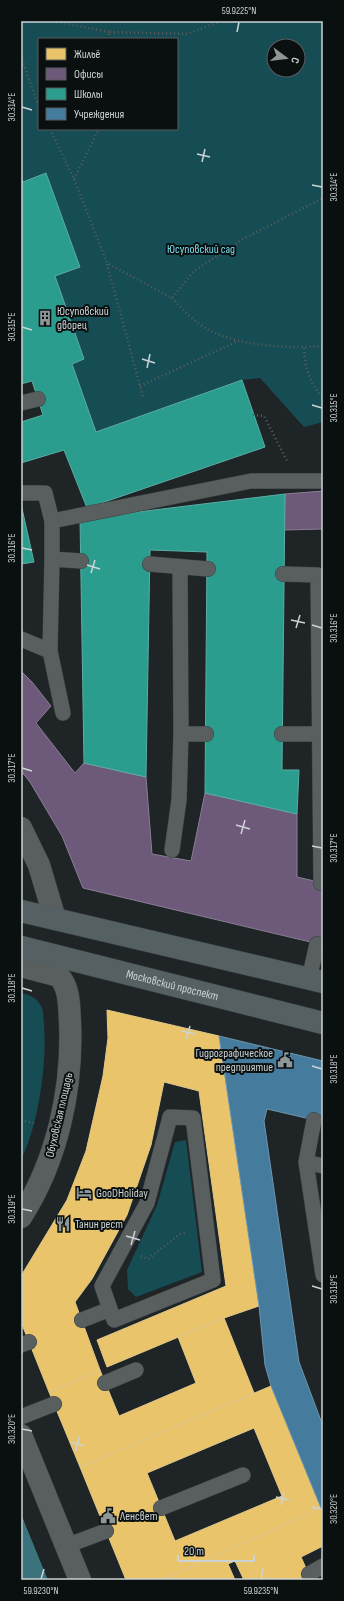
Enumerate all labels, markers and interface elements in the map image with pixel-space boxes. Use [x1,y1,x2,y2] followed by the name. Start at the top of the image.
[222,5,256,17] text: 59.9225°N
[38,38,178,130] legend
[266,38,306,78] north arrow
[74,47,101,62] text: Жильё
[288,56,302,65] text: С
[74,67,103,82] text: Офисы
[74,87,103,102] text: Школы
[6,93,18,121] text: 30.314°E
[74,107,125,122] text: Учреждения
[328,173,340,201] text: 30.314°E
[167,242,235,257] park label: Юсуповский сад
[57,304,109,333] place label: Юсуповский дворец
[36,309,54,327] building icon: Юсуповский дворец
[6,312,18,342] text: 30.315°E
[328,393,340,423] text: 30.315°E
[6,533,18,563] text: 30.316°E
[328,613,340,643] text: 30.316°E
[6,753,18,783] text: 30.317°E
[328,833,340,863] text: 30.317°E
[124,967,220,1004] street label: Московский проспект
[6,973,18,1003] text: 30.318°E
[195,1046,273,1075] place label: Гидрографическое предприятие
[276,1051,294,1069] public building icon: Гидрографическое предприятие
[328,1054,340,1084] text: 30.318°E
[42,1071,77,1159] street label: Обуховская площадь
[75,1184,93,1202] hotel icon: GooDHoliday
[96,1186,148,1201] place label: GooDHoliday
[6,1194,18,1224] text: 30.319°E
[54,1215,72,1233] restaurant icon: Танин рест
[75,1217,123,1232] place label: Танин рест
[328,1274,340,1304] text: 30.319°E
[6,1414,18,1444] text: 30.320°E
[328,1494,340,1524] text: 30.320°E
[99,1507,117,1525] public building icon: Ленсвет
[119,1509,158,1524] place label: Ленсвет
[178,1537,254,1563] scale bar
[184,1544,204,1559] text: 20 m
[23,1585,59,1597] text: 59.9230°N
[244,1585,278,1597] text: 59.9235°N

